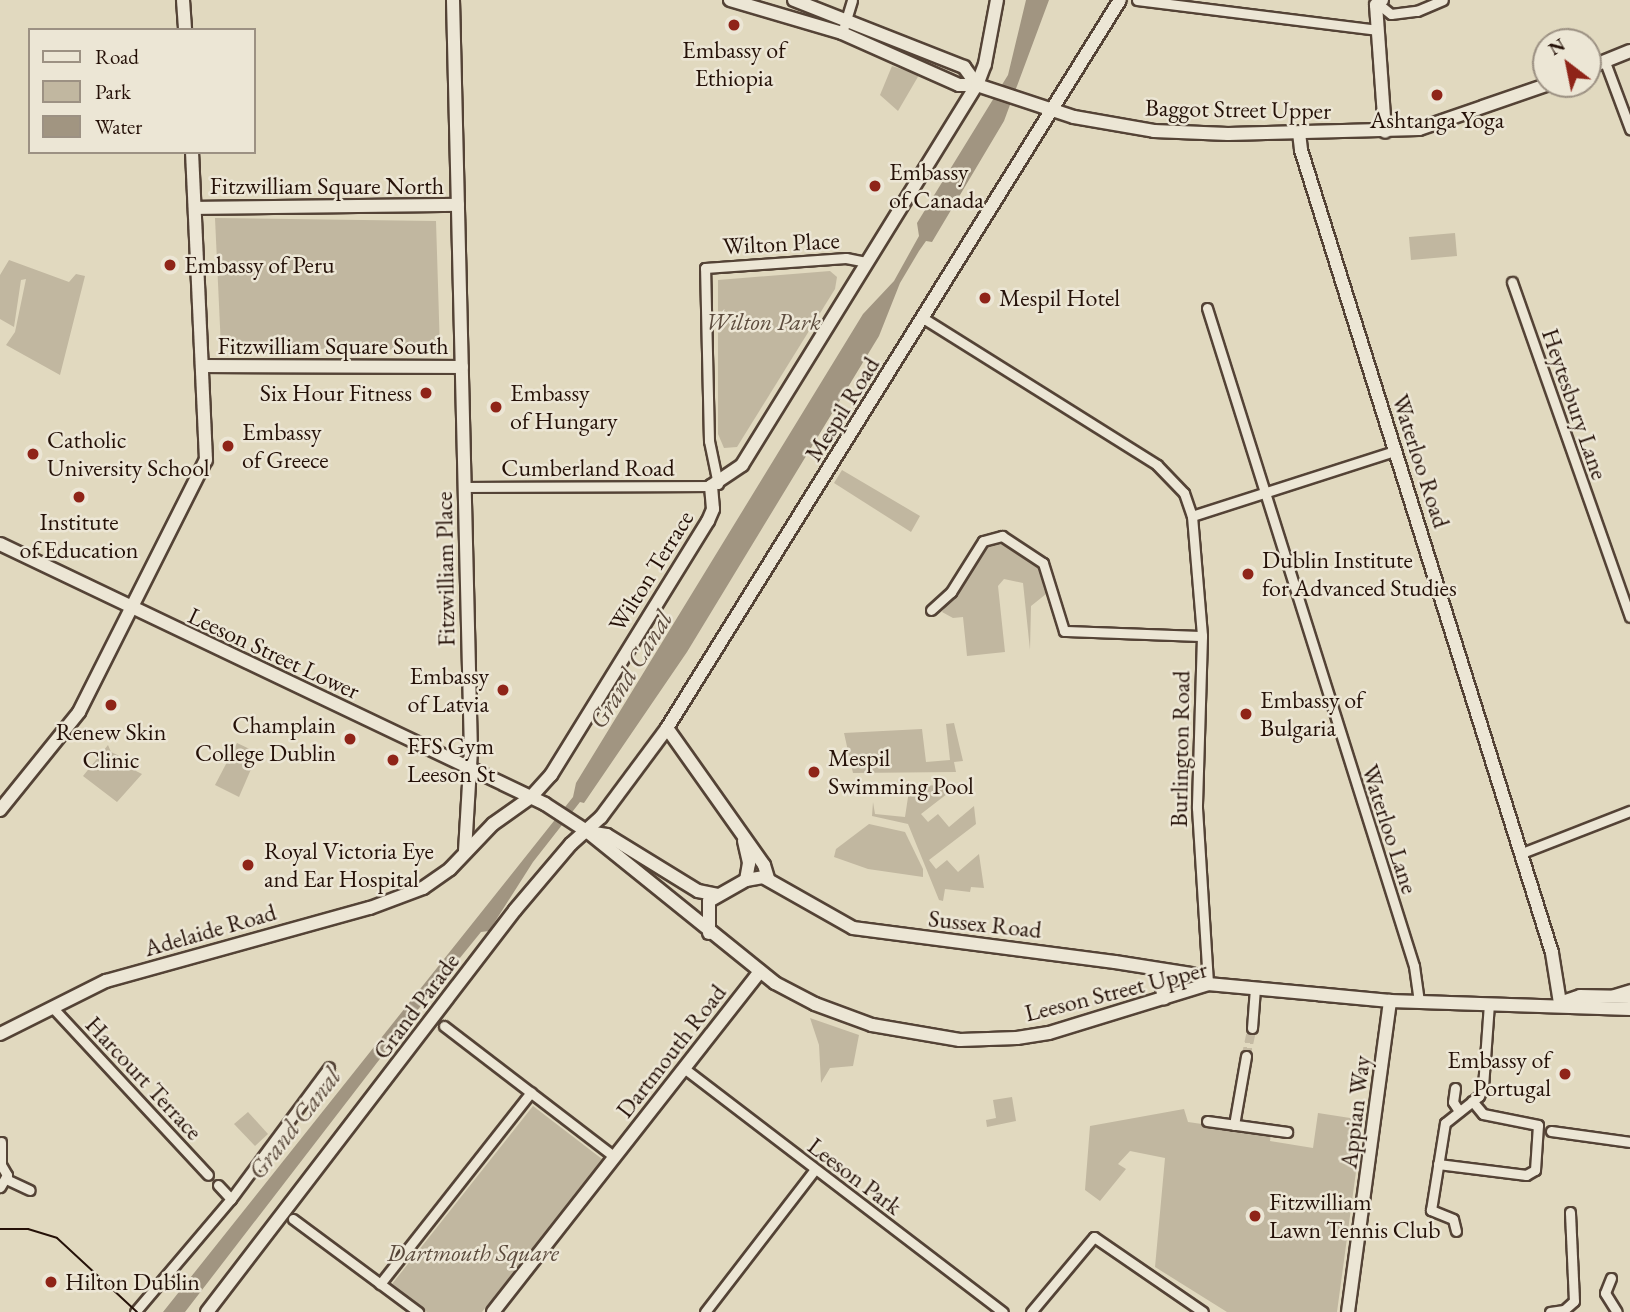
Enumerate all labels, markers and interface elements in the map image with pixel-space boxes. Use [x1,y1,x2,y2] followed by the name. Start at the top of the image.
[726,17,742,33] marker: Embassy of Ethiopia
[28,28,256,154] legend
[1532,28,1602,98] north arrow
[1544,32,1570,61] text: N
[682,36,786,92] place label: Embassy of Ethiopia
[95,43,139,70] text: Road
[95,78,131,105] text: Park
[1429,87,1445,103] marker: Ashtanga Yoga
[1145,93,1331,125] street label: Baggot Street Upper
[1370,106,1504,134] place label: Ashtanga Yoga
[95,113,142,140] text: Water
[889,158,984,214] place label: Embassy of Canada
[210,172,444,200] street label: Fitzwilliam Square North
[867,178,883,194] marker: Embassy of Canada
[722,226,840,260] street label: Wilton Place
[184,251,335,279] place label: Embassy of Peru
[162,257,178,273] marker: Embassy of Peru
[999,284,1120,312] place label: Mespil Hotel
[977,290,993,306] marker: Mespil Hotel
[705,308,821,336] park label: Wilton Park
[1536,325,1614,483] street label: Heytesbury Lane
[217,332,449,360] street label: Fitzwilliam Square South
[799,352,885,466] street label: Mespil Road
[260,379,412,407] place label: Six Hour Fitness
[510,379,618,435] place label: Embassy of Hungary
[418,385,434,401] marker: Six Hour Fitness
[1386,391,1456,531] street label: Waterloo Road
[488,399,504,415] marker: Embassy of Hungary
[242,418,329,474] place label: Embassy of Greece
[47,426,209,482] place label: Catholic University School
[220,438,236,454] marker: Embassy of Greece
[25,446,41,462] marker: Catholic University School
[501,454,675,482] street label: Cumberland Road
[71,489,87,505] marker: Institute of Education
[429,491,461,647] street label: Fitzwilliam Place
[602,505,700,637] street label: Wilton Terrace
[20,508,138,564] place label: Institute of Education
[1262,546,1457,602] place label: Dublin Institute for Advanced Studies
[1240,566,1256,582] marker: Dublin Institute for Advanced Studies
[184,601,364,705] street label: Leeson Street Lower
[582,605,680,735] water label: Grand Canal
[408,662,489,718] place label: Embassy of Latvia
[1164,670,1196,828] street label: Burlington Road
[495,682,511,698] marker: Embassy of Latvia
[1260,686,1364,742] place label: Embassy of Bulgaria
[101,695,121,715] marker: Renew Skin Clinic
[1238,706,1254,722] marker: Embassy of Bulgaria
[195,711,336,767] place label: Champlain College Dublin
[56,718,166,774] place label: Renew Skin Clinic
[342,731,358,747] marker: Champlain College Dublin
[407,732,495,788] place label: FFS Gym Leeson St
[828,744,974,800] place label: Mespil Swimming Pool
[385,752,401,768] marker: FFS Gym Leeson St
[1356,761,1424,897] street label: Waterloo Lane
[806,764,822,780] marker: Mespil Swimming Pool
[264,837,434,893] place label: Royal Victoria Eye and Ear Hospital
[238,855,258,875] marker: Royal Victoria Eye and Ear Hospital
[141,897,279,963] street label: Adelaide Road
[927,904,1043,944] street label: Sussex Road
[367,947,465,1065] street label: Grand Parade
[1022,954,1210,1028] street label: Leeson Street Upper
[610,979,732,1123] street label: Dartmouth Road
[79,1010,209,1146] street label: Harcourt Terrace
[1447,1046,1551,1102] place label: Embassy of Portugal
[1334,1054,1376,1170] street label: Appian Way
[242,1062,348,1186] water label: Grand Canal
[1557,1066,1573,1082] marker: Embassy of Portugal
[802,1131,908,1221] street label: Leeson Park
[1269,1188,1441,1244] place label: Fitzwilliam Lawn Tennis Club
[1247,1208,1263,1224] marker: Fitzwilliam Lawn Tennis Club
[387,1239,559,1267] park label: Dartmouth Square
[65,1268,200,1296] place label: Hilton Dublin
[43,1274,59,1290] marker: Hilton Dublin

